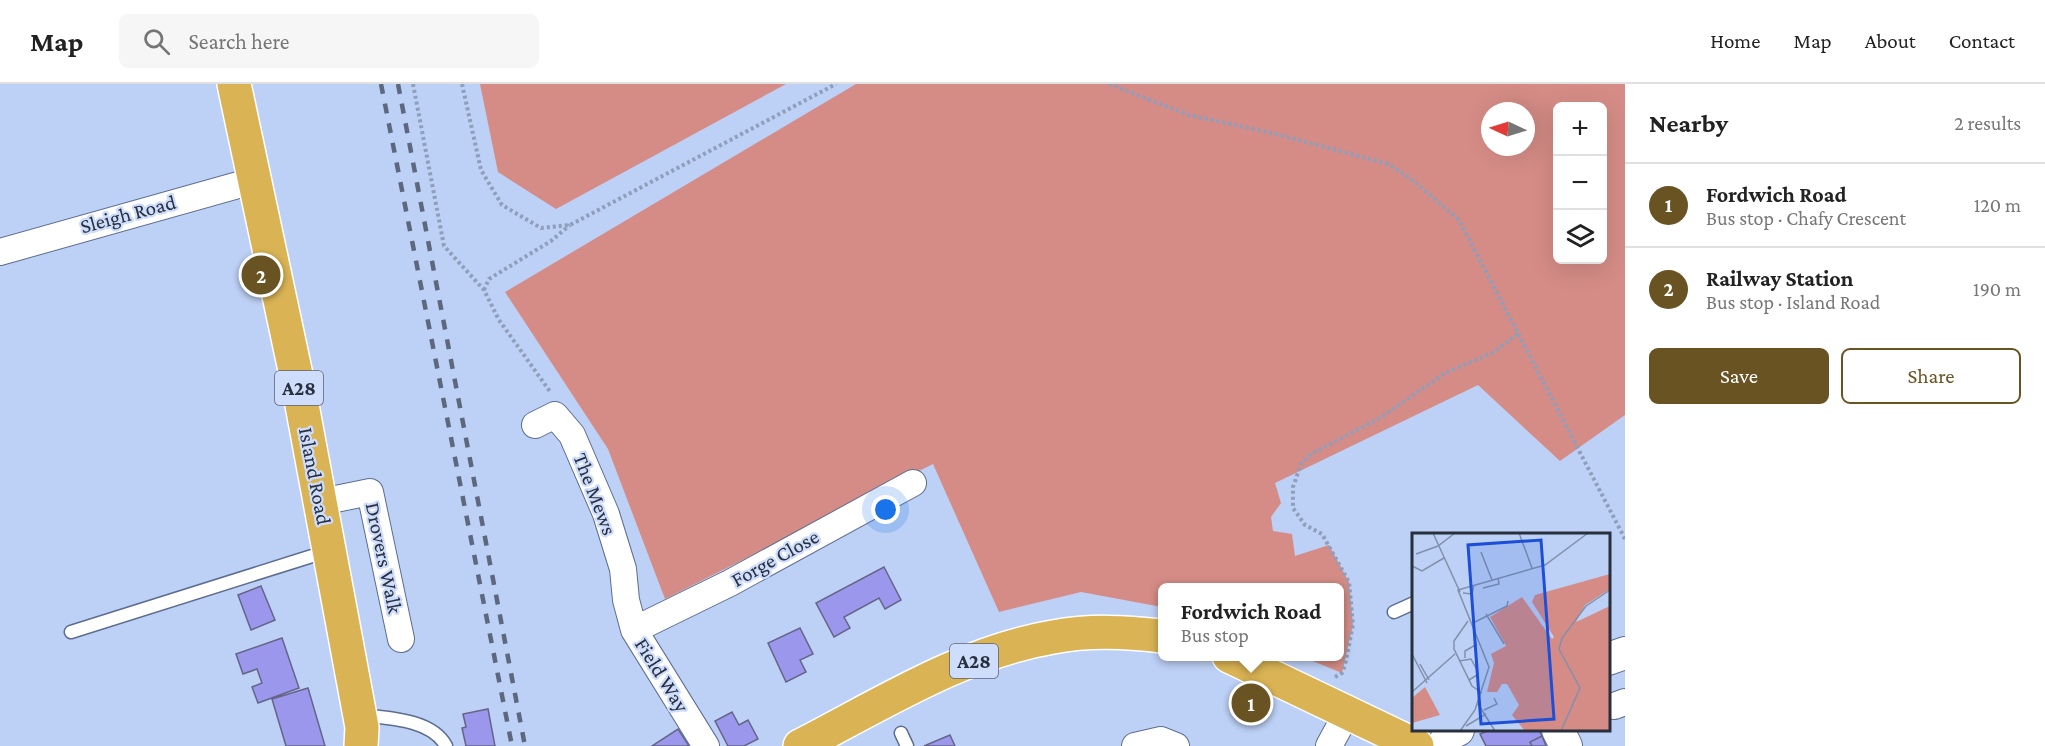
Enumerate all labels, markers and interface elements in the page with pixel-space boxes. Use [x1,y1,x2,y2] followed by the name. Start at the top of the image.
[119,14,539,68] search box
[140,25,173,58] icon: search
[30,26,83,57] text: Map
[188,29,289,54] text: Search here
[1710,29,1760,53] text: Home
[1793,29,1832,53] text: Map
[1865,29,1916,53] text: About
[1949,29,2015,53] text: Contact
[1481,102,1535,156] north arrow
[1553,102,1607,264] map controls
[1553,102,1607,156] button: +
[1649,109,1728,138] text: Nearby
[1954,112,2021,134] text: 2 results
[1553,156,1607,210] button: −
[1706,182,1846,207] text: Fordwich Road
[78,190,178,238] street label: Sleigh Road
[1665,194,1672,216] text: 1
[1974,194,2021,216] text: 120 m
[1706,207,1906,229] text: Bus stop · Chafy Crescent
[1553,210,1607,264] button: layers
[242,252,280,297] pin: 2
[1706,266,1853,291] text: Railway Station
[1663,278,1674,300] text: 2
[1973,278,2021,300] text: 190 m
[1706,291,1880,313] text: Bus stop · Island Road
[1649,348,1829,404] button: Save
[1841,348,2021,404] button: Share
[275,371,323,405] road number: A28
[294,425,336,527] street label: Island Road
[568,450,622,538] street label: The Mews
[871,495,900,524] your location
[360,500,408,616] street label: Drovers Walk
[727,524,823,592] street label: Forge Close
[1412,533,1610,731] inset map
[1158,583,1344,661] popup
[1181,599,1321,624] text: Fordwich Road
[1181,624,1249,646] text: Bus stop
[630,633,694,717] street label: Field Way
[950,644,998,678] road number: A28
[1232,680,1270,726] pin: 1

